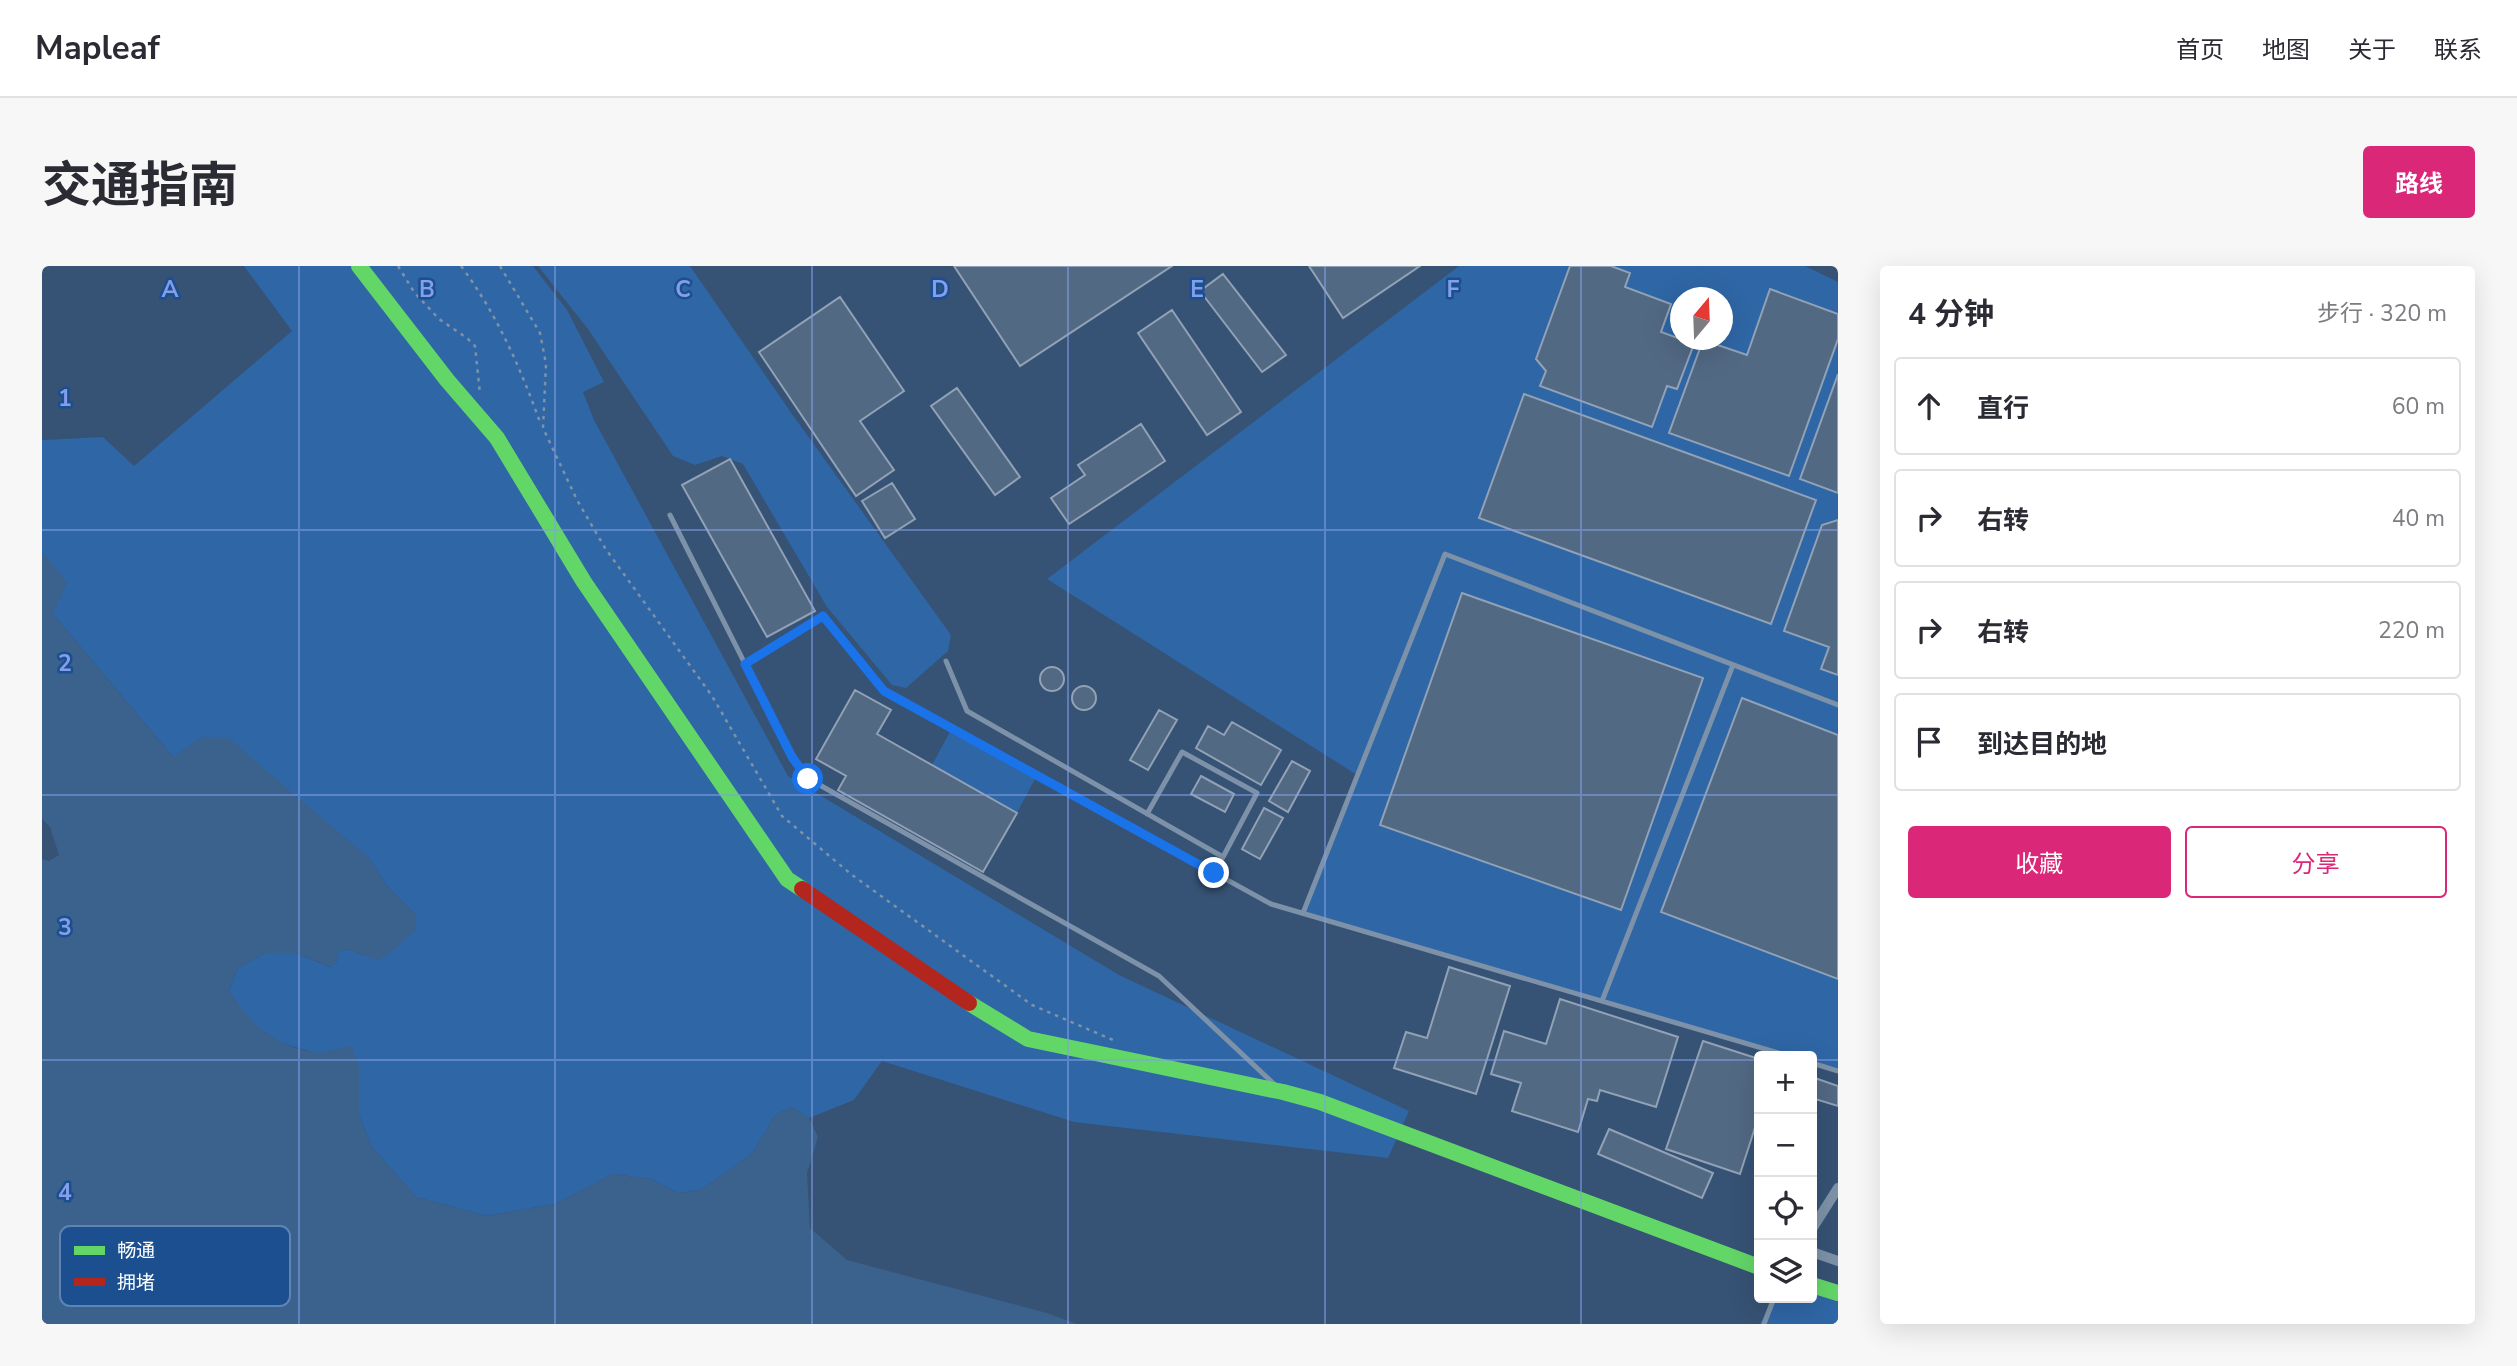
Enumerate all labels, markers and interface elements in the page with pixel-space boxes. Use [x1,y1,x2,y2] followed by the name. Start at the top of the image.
[35,26,160,71] text: Mapleaf
[2176,34,2224,66] text: 首页
[2262,34,2310,66] text: 地图
[2348,34,2396,66] text: 关于
[2434,34,2482,66] text: 联系
[2363,146,2475,218] button: 路线
[42,152,238,219] text: 交通指南
[161,274,179,305] text: A
[419,274,435,305] text: B
[675,274,691,305] text: C
[931,274,949,305] text: D
[1190,274,1204,305] text: E
[1447,274,1460,305] text: F
[1670,287,1733,350] north arrow
[1908,294,1994,335] text: 4 分钟
[2317,298,2447,329] text: 步行 · 320 m
[58,383,72,414] text: 1
[1910,387,1948,425] icon: ahead
[1977,391,2029,426] text: 直行
[2392,391,2445,422] text: 60 m
[1910,499,1948,537] icon: right
[1977,503,2029,538] text: 右转
[2392,503,2445,534] text: 40 m
[1910,611,1948,649] icon: right
[1977,615,2029,650] text: 右转
[2378,615,2445,646] text: 220 m
[58,648,72,679] text: 2
[1910,723,1948,761] icon: arrive
[1977,727,2107,762] text: 到达目的地
[792,763,823,794] route start
[1908,826,2171,898] button: 收藏
[2185,826,2447,898] button: 分享
[1198,857,1229,888] route end
[58,912,72,943] text: 3
[1754,1051,1817,1303] map controls
[1754,1051,1817,1114] button: +
[1754,1114,1817,1177] button: −
[58,1177,72,1208] text: 4
[1754,1177,1817,1240] button: locate
[60,1226,290,1306] legend
[117,1238,155,1264] text: 畅通
[1754,1240,1817,1303] button: layers
[117,1270,155,1296] text: 拥堵

